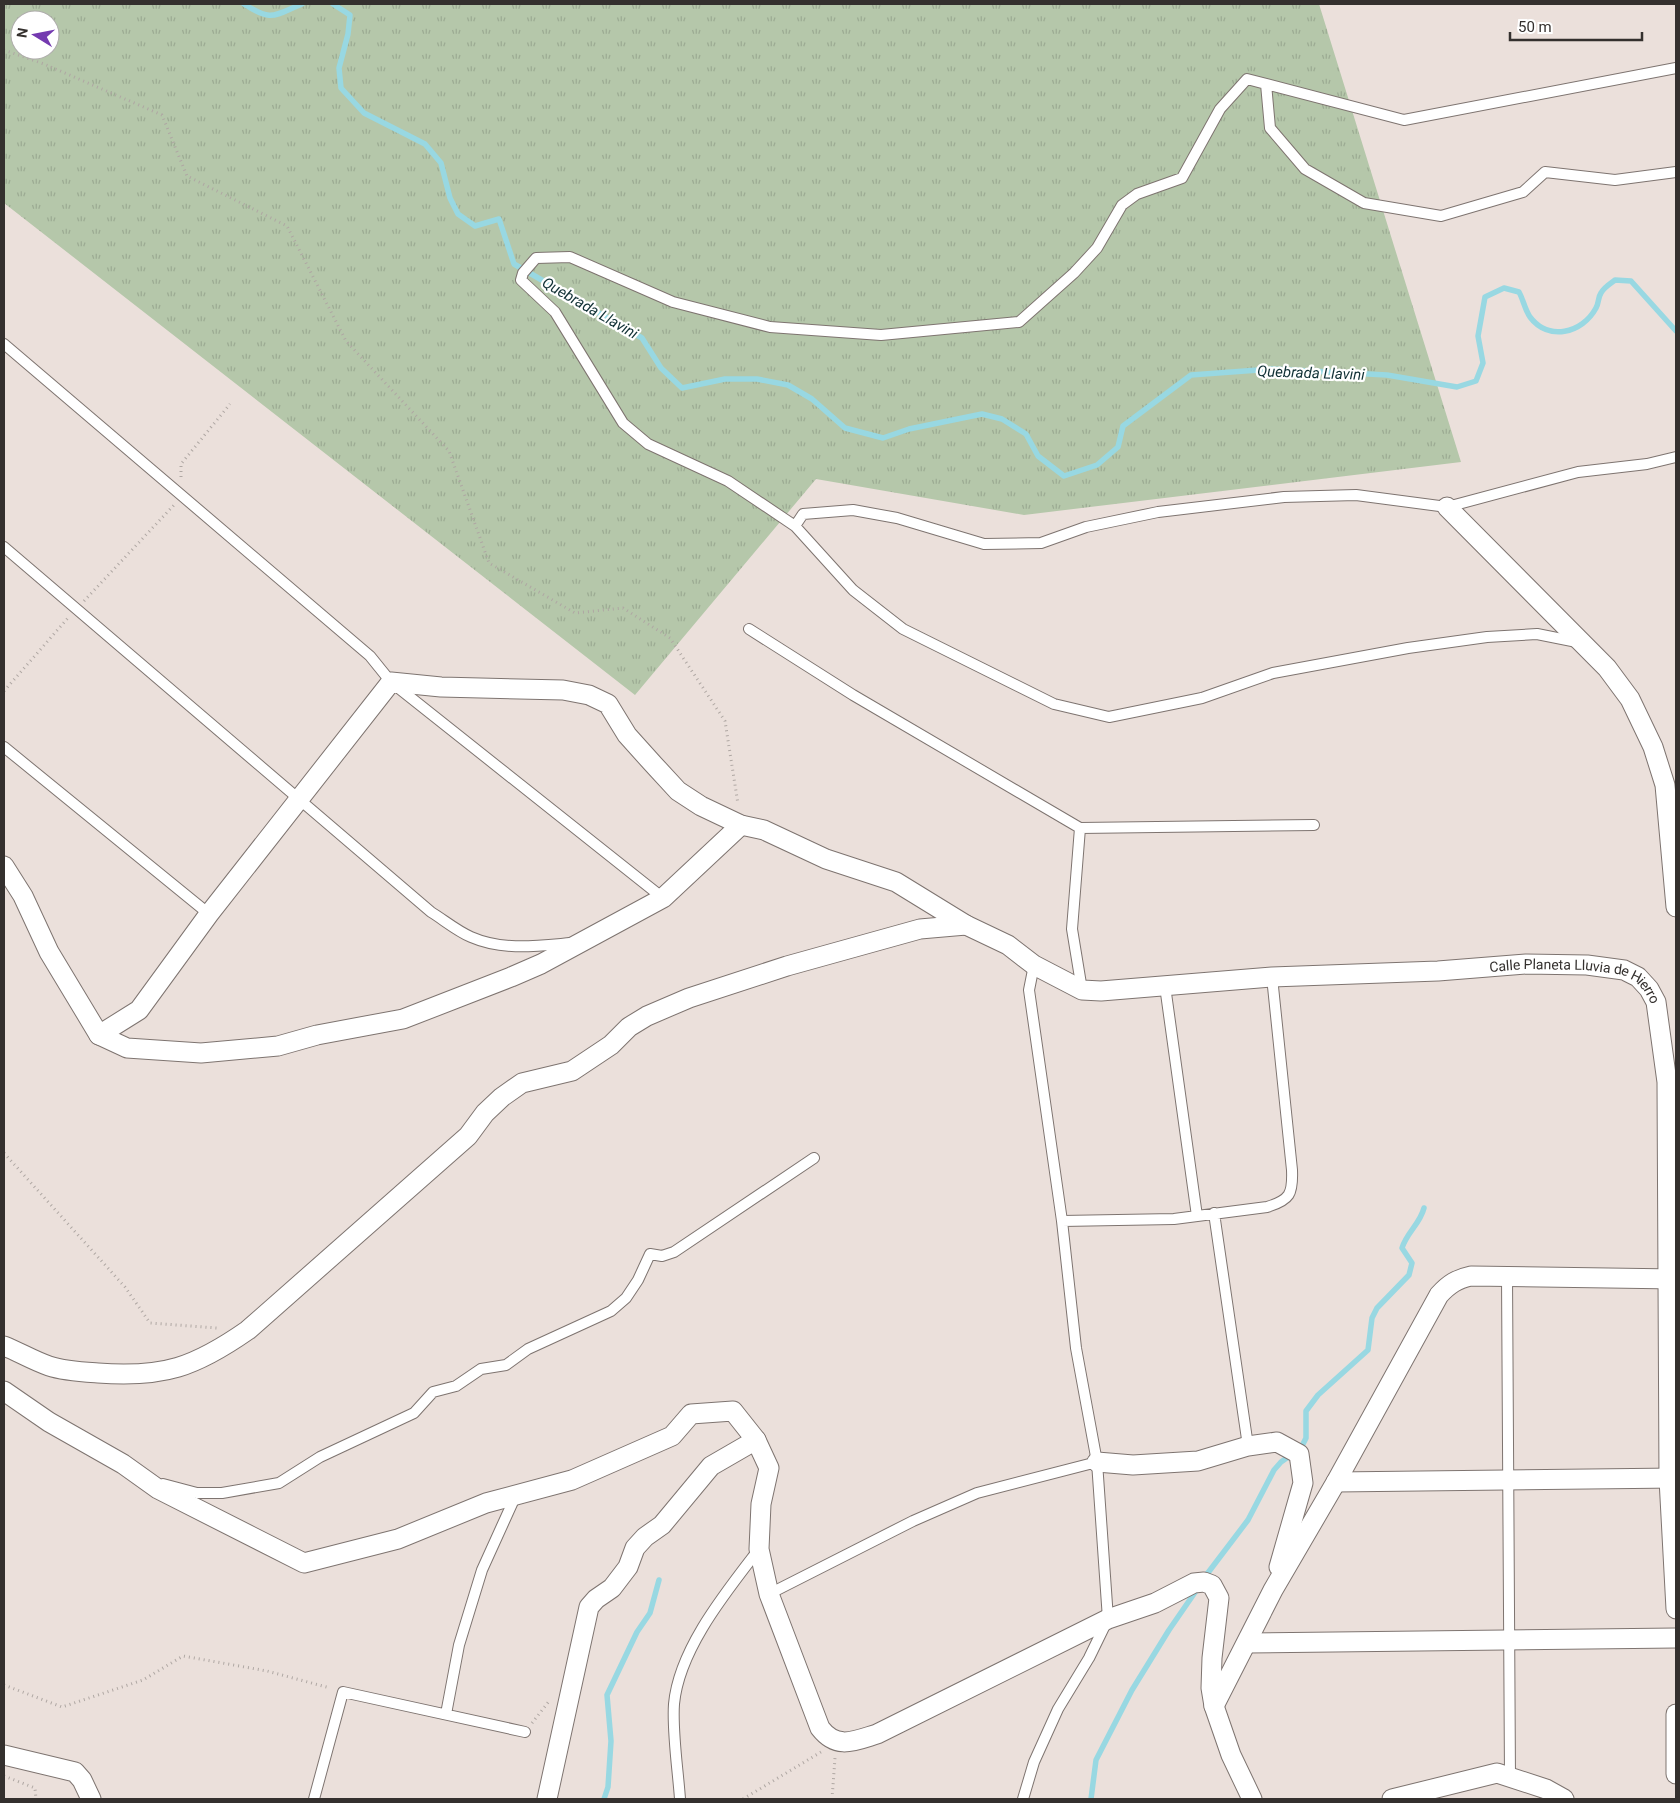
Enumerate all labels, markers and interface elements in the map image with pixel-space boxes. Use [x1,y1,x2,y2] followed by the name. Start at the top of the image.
[10,10,60,60] north arrow
[1510,10,1642,42] scale bar
[1518,18,1552,36] text: 50 m
[13,26,31,39] text: N
[539,273,641,343] water label: Quebrada Llavini
[1257,362,1366,384] water label: Quebrada Llavini
[1489,956,1663,1006] street label: Calle Planeta Lluvia de Hierro

